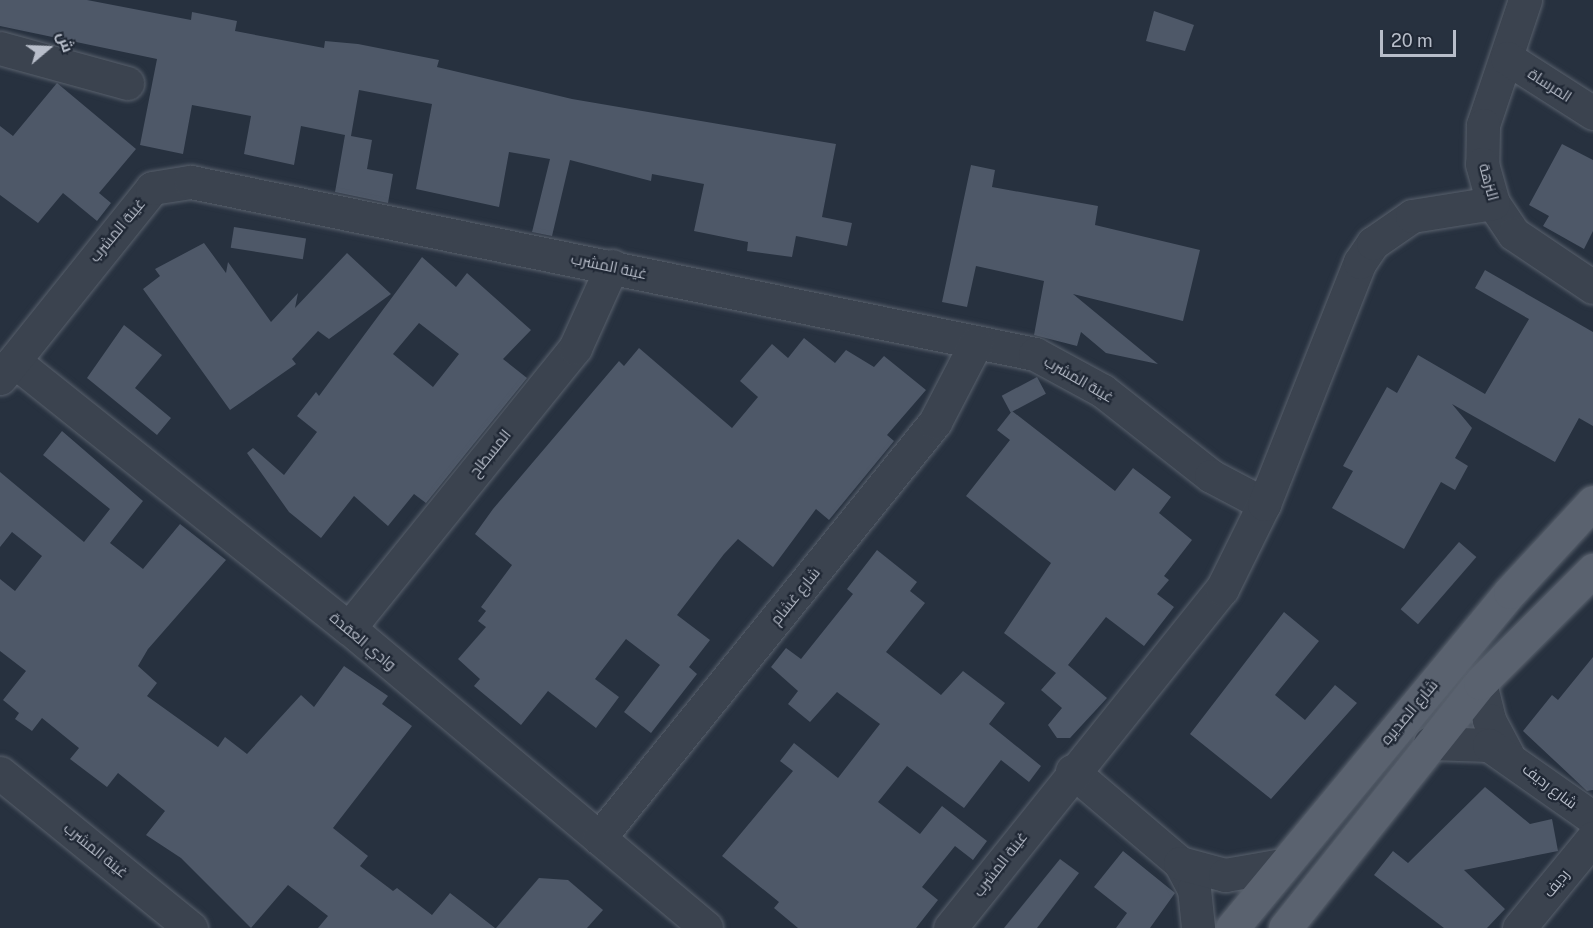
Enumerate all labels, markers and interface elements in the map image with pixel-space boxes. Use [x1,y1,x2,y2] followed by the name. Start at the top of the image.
[18,18,78,78] north arrow
[1383,18,1460,56] scale bar
[53,29,78,55] text: ش
[1391,30,1433,51] text: 20 m
[1525,64,1575,106] street label: المرساة
[1475,161,1503,203] street label: النزهة
[85,195,149,265] street label: غينة المشرب
[569,249,649,283] street label: غينة المشرب
[1041,352,1117,406] street label: غينة المشرب
[466,426,514,480] street label: المسطاح
[767,564,823,628] street label: شارع غشام
[326,608,400,674] street label: وادي العقدة
[1377,676,1441,748] street label: شارع الصديره
[1519,760,1581,812] street label: شارع رديف
[60,819,132,881] street label: غينة المشرب
[969,828,1031,900] street label: غينة المشرب
[1539,865,1573,901] street label: رديف

